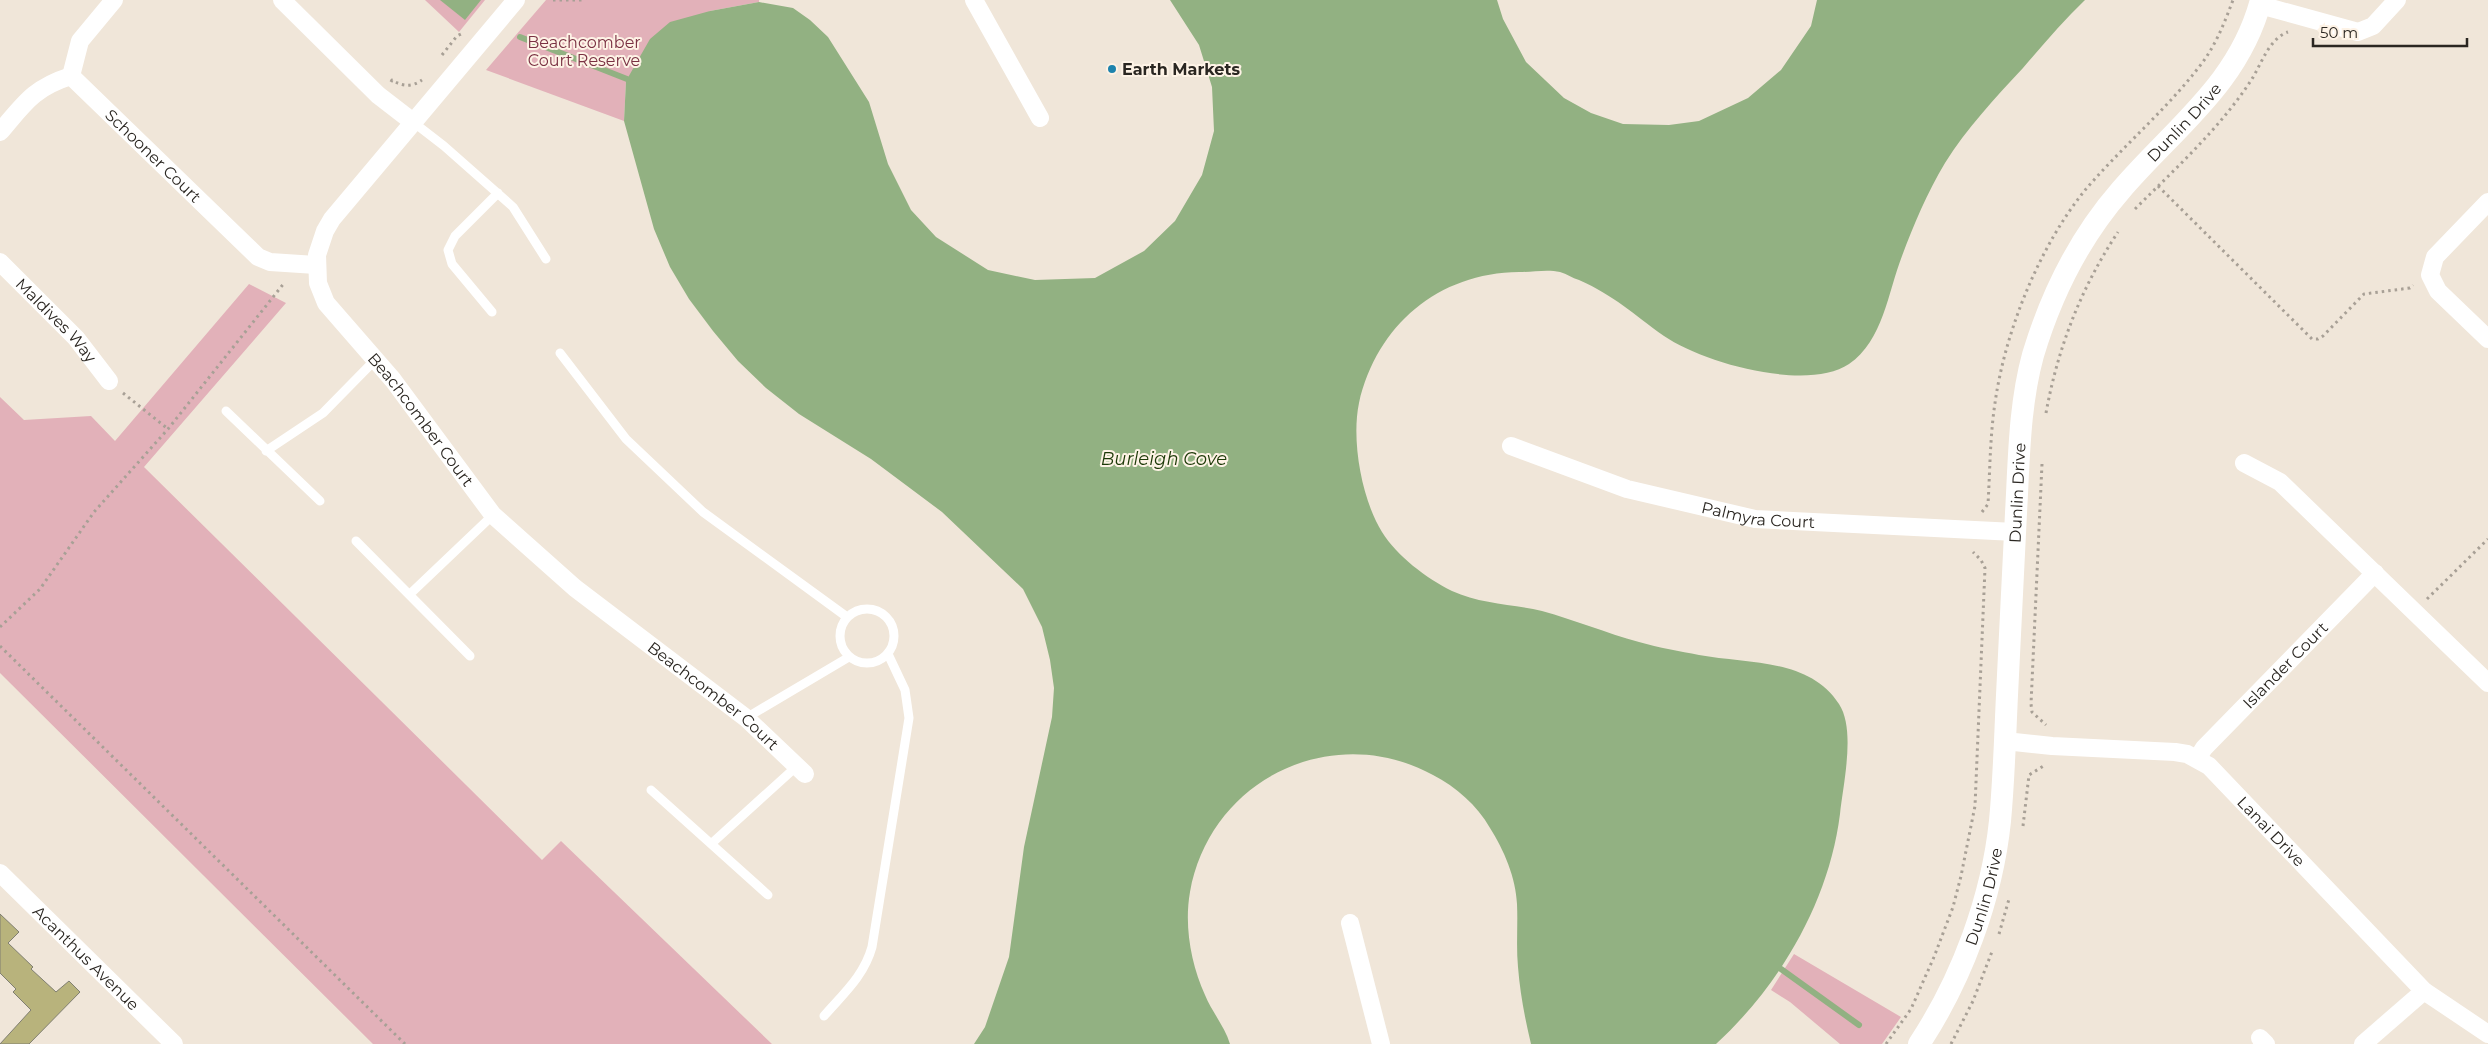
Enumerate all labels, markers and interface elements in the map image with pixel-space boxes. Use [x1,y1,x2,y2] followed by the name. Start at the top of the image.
[2313,15,2467,47] scale bar
[2320,23,2358,42] text: 50 m
[527,33,641,70] park label: Beachcomber Court Reserve
[1122,60,1240,79] place label: Earth Markets
[1106,63,1118,75] marker: Earth Markets
[2143,79,2225,165] street label: Dunlin Drive
[102,105,205,207] street label: Schooner Court
[12,274,101,366] street label: Maldives Way
[364,349,478,490] street label: Beachcomber Court
[2005,442,2029,543] street label: Dunlin Drive
[1101,448,1227,470] water label: Burleigh Cove
[1700,497,1816,532] street label: Palmyra Court
[2239,618,2332,712] street label: Islander Court
[644,637,783,754] street label: Beachcomber Court
[2234,792,2309,870] street label: Lanai Drive
[1961,846,2006,948] street label: Dunlin Drive
[29,902,143,1014] street label: Acanthus Avenue

